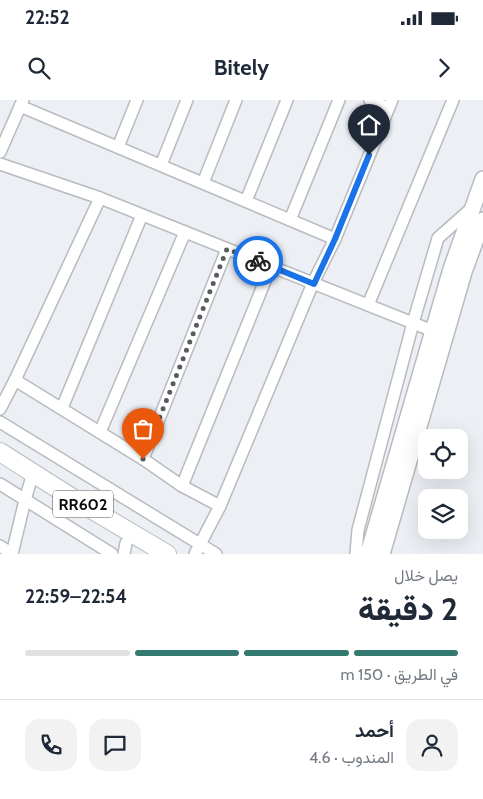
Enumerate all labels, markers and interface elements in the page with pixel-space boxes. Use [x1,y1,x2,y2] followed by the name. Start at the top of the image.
[25,6,70,29] text: 22:52
[25,54,53,82] icon: search
[214,54,269,81] text: Bitely
[430,54,458,82] icon: forward
[348,104,390,155] pin
[355,111,383,139] icon: home
[233,236,283,286] courier
[244,247,272,275] icon: bike
[122,408,164,459] pin
[129,415,157,443] icon: bag
[418,429,468,539] map controls
[418,429,468,479] button: locate
[418,489,468,539] button: layers
[53,490,113,518] road number: RR602
[394,566,458,585] text: يصل خلال
[25,585,127,608] text: 22:54–22:59
[358,589,458,628] text: 2 دقيقة
[340,665,458,684] text: في الطريق · 150 m
[25,719,77,771] button: phone
[89,719,141,771] button: chat
[355,719,394,742] text: أحمد
[406,719,458,771] button: person
[309,748,394,767] text: المندوب · 4.6

